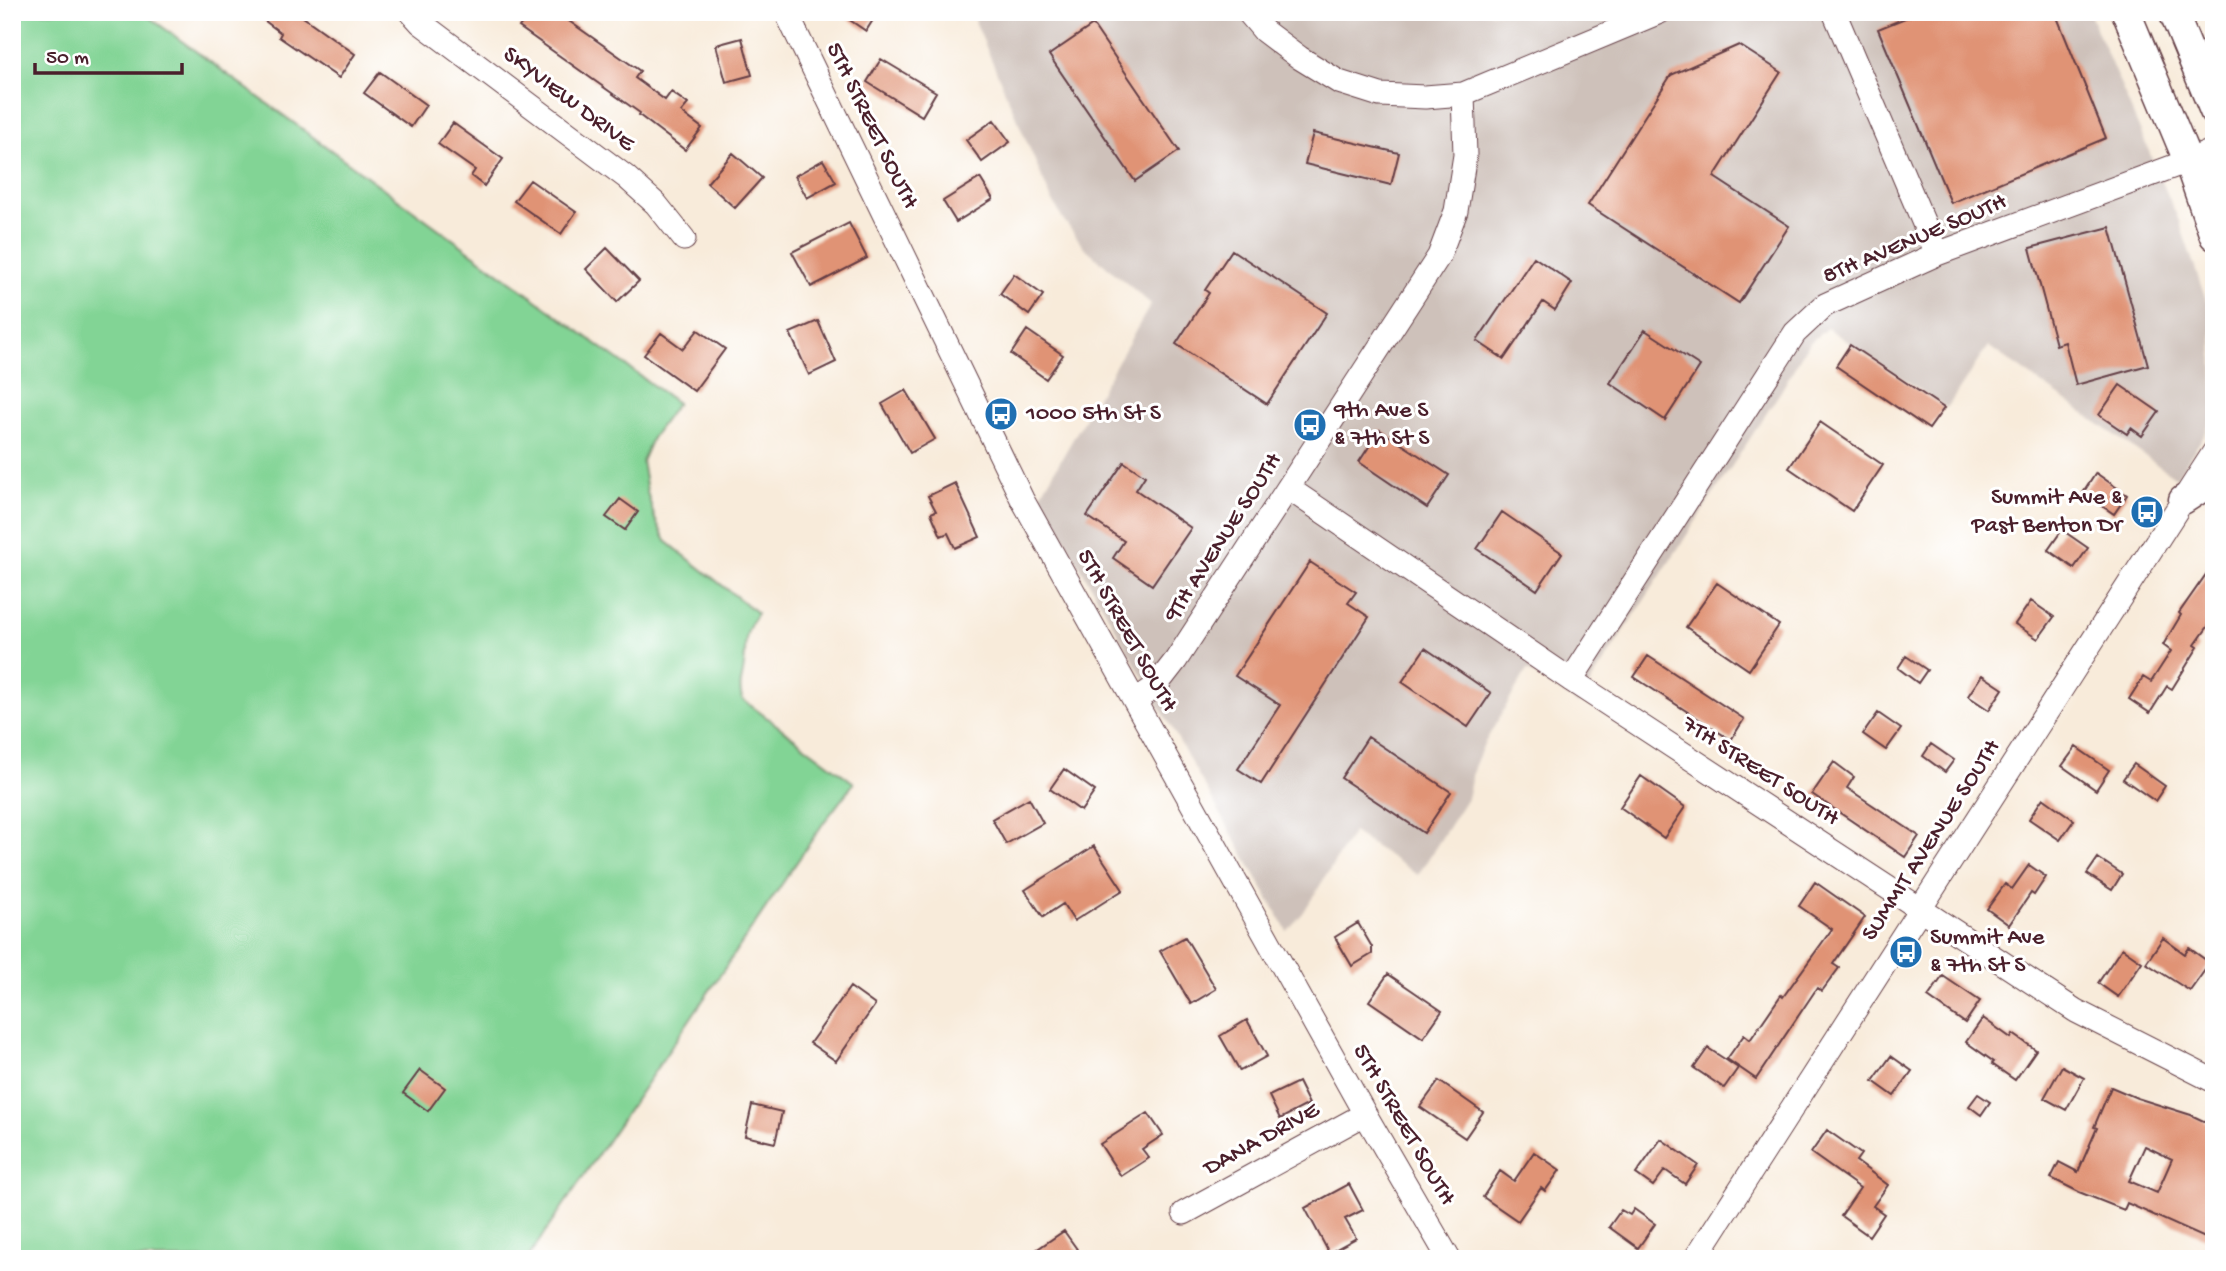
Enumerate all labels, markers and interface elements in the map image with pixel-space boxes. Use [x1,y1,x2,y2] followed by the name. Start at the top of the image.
[35,32,182,76] scale bar
[818,38,924,214] street label: 5TH STREET SOUTH
[496,41,641,160] street label: SKYVIEW DRIVE
[46,47,89,72] text: 50 m
[1819,188,2011,292] street label: 8TH AVENUE SOUTH
[982,395,1020,433] bus stop icon: 1000 5th St S
[1333,397,1430,454] place label: 9th Ave S & 7th St S
[1025,400,1162,429] place label: 1000 5th St S
[1291,406,1329,444] bus stop icon: 9th Ave S & 7th St S
[1158,448,1290,629] street label: 9TH AVENUE SOUTH
[1971,484,2125,541] place label: Summit Ave & Past Benton Dr
[2128,493,2166,531] bus stop icon: Summit Ave & Past Benton Dr
[1069,545,1183,718] street label: 5TH STREET SOUTH
[1675,710,1844,834] street label: 7TH STREET SOUTH
[1856,735,2008,947] street label: SUMMIT AVENUE SOUTH
[1930,924,2045,981] place label: Summit Ave & 7th St S
[1887,933,1925,971] bus stop icon: Summit Ave & 7th St S
[1345,1039,1461,1211] street label: 5TH STREET SOUTH
[1197,1096,1326,1185] street label: DANA DRIVE

